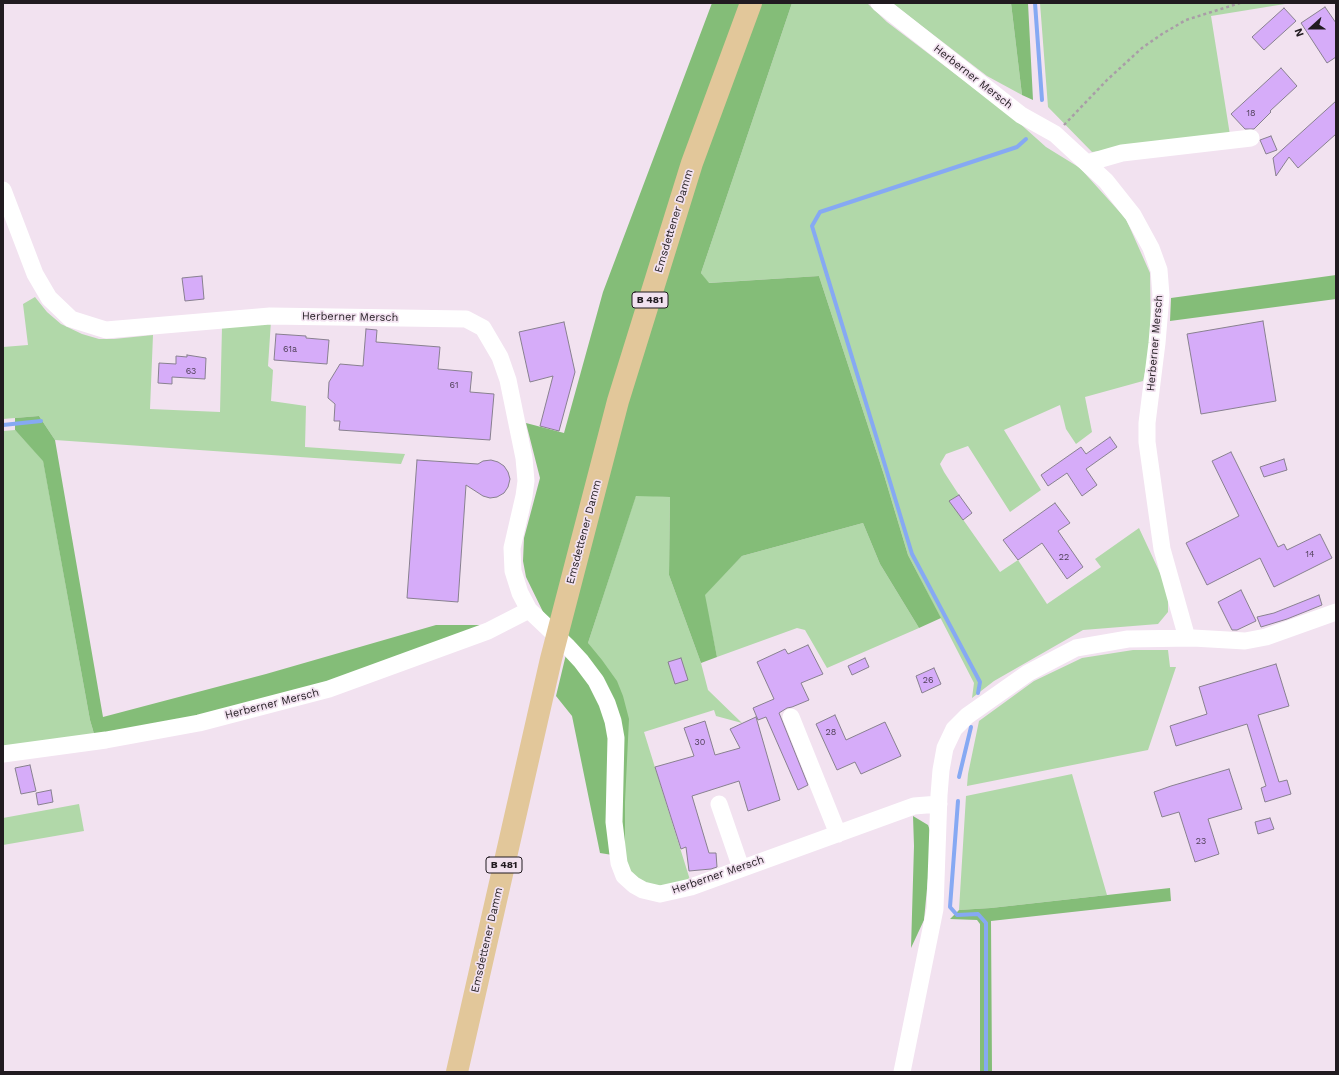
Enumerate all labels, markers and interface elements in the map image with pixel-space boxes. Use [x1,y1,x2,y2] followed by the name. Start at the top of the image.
[1291,8,1331,48] north arrow
[1292,26,1307,39] text: N
[931,42,1015,112] street label: Herberner Mersch
[1246,108,1256,118] house number: 18
[652,168,696,274] street label: Emsdettener Damm
[632,292,668,308] road number: B 481
[1144,294,1166,392] street label: Herberner Mersch
[302,310,398,324] street label: Herberner Mersch
[283,344,297,354] house number: 61a
[186,366,196,376] house number: 63
[450,380,458,390] house number: 61
[564,478,604,586] street label: Emsdettener Damm
[1305,549,1315,559] house number: 14
[1059,552,1069,562] house number: 22
[923,675,933,685] house number: 26
[224,686,320,722] street label: Herberner Mersch
[826,727,836,737] house number: 28
[695,737,705,747] house number: 30
[1196,836,1206,846] house number: 23
[670,853,766,897] street label: Herberner Mersch
[486,857,522,873] road number: B 481
[468,886,506,994] street label: Emsdettener Damm

